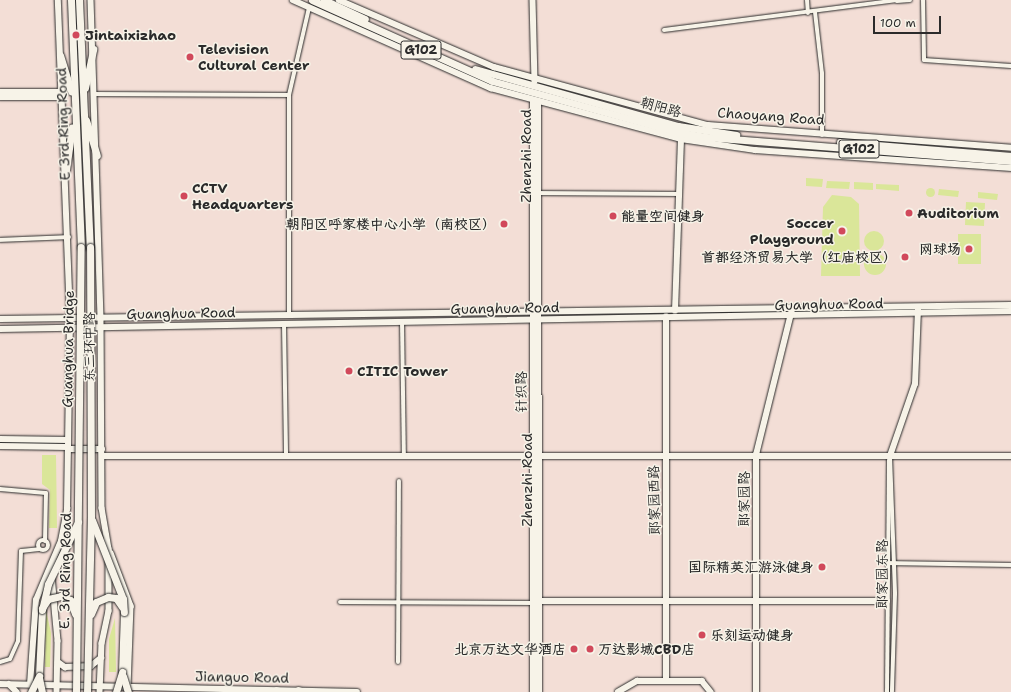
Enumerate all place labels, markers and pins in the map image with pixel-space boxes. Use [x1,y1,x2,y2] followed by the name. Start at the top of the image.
[85,27,176,43] place label: Jintaixizhao
[70,29,82,41] marker: Jintaixizhao
[198,41,309,74] place label: Television Cultural Center
[185,52,195,62] marker: Television Cultural Center
[192,180,293,212] place label: CCTV Headquarters
[179,191,189,201] marker: CCTV Headquarters
[917,205,999,221] place label: Auditorium
[621,208,705,224] place label: 能量空间健身
[904,208,914,218] marker: Auditorium
[608,211,618,221] marker: 能量空间健身
[750,215,834,248] place label: Soccer Playground
[286,216,496,232] place label: 朝阳区呼家楼中心小学（南校区）
[499,219,509,229] marker: 朝阳区呼家楼中心小学（南校区）
[837,226,847,236] marker: Soccer Playground
[919,241,961,257] place label: 网球场
[964,244,974,254] marker: 网球场
[701,249,897,265] place label: 首都经济贸易大学（红庙校区）
[900,252,910,262] marker: 首都经济贸易大学（红庙校区）
[357,363,448,379] place label: CITIC Tower
[344,366,354,376] marker: CITIC Tower
[688,559,814,575] place label: 国际精英汇游泳健身
[817,562,827,572] marker: 国际精英汇游泳健身
[710,627,794,643] place label: 乐刻运动健身
[697,630,707,640] marker: 乐刻运动健身
[454,641,566,657] place label: 北京万达文华酒店
[598,641,695,657] place label: 万达影城CBD店
[569,644,579,654] marker: 北京万达文华酒店
[585,644,595,654] marker: 万达影城CBD店

